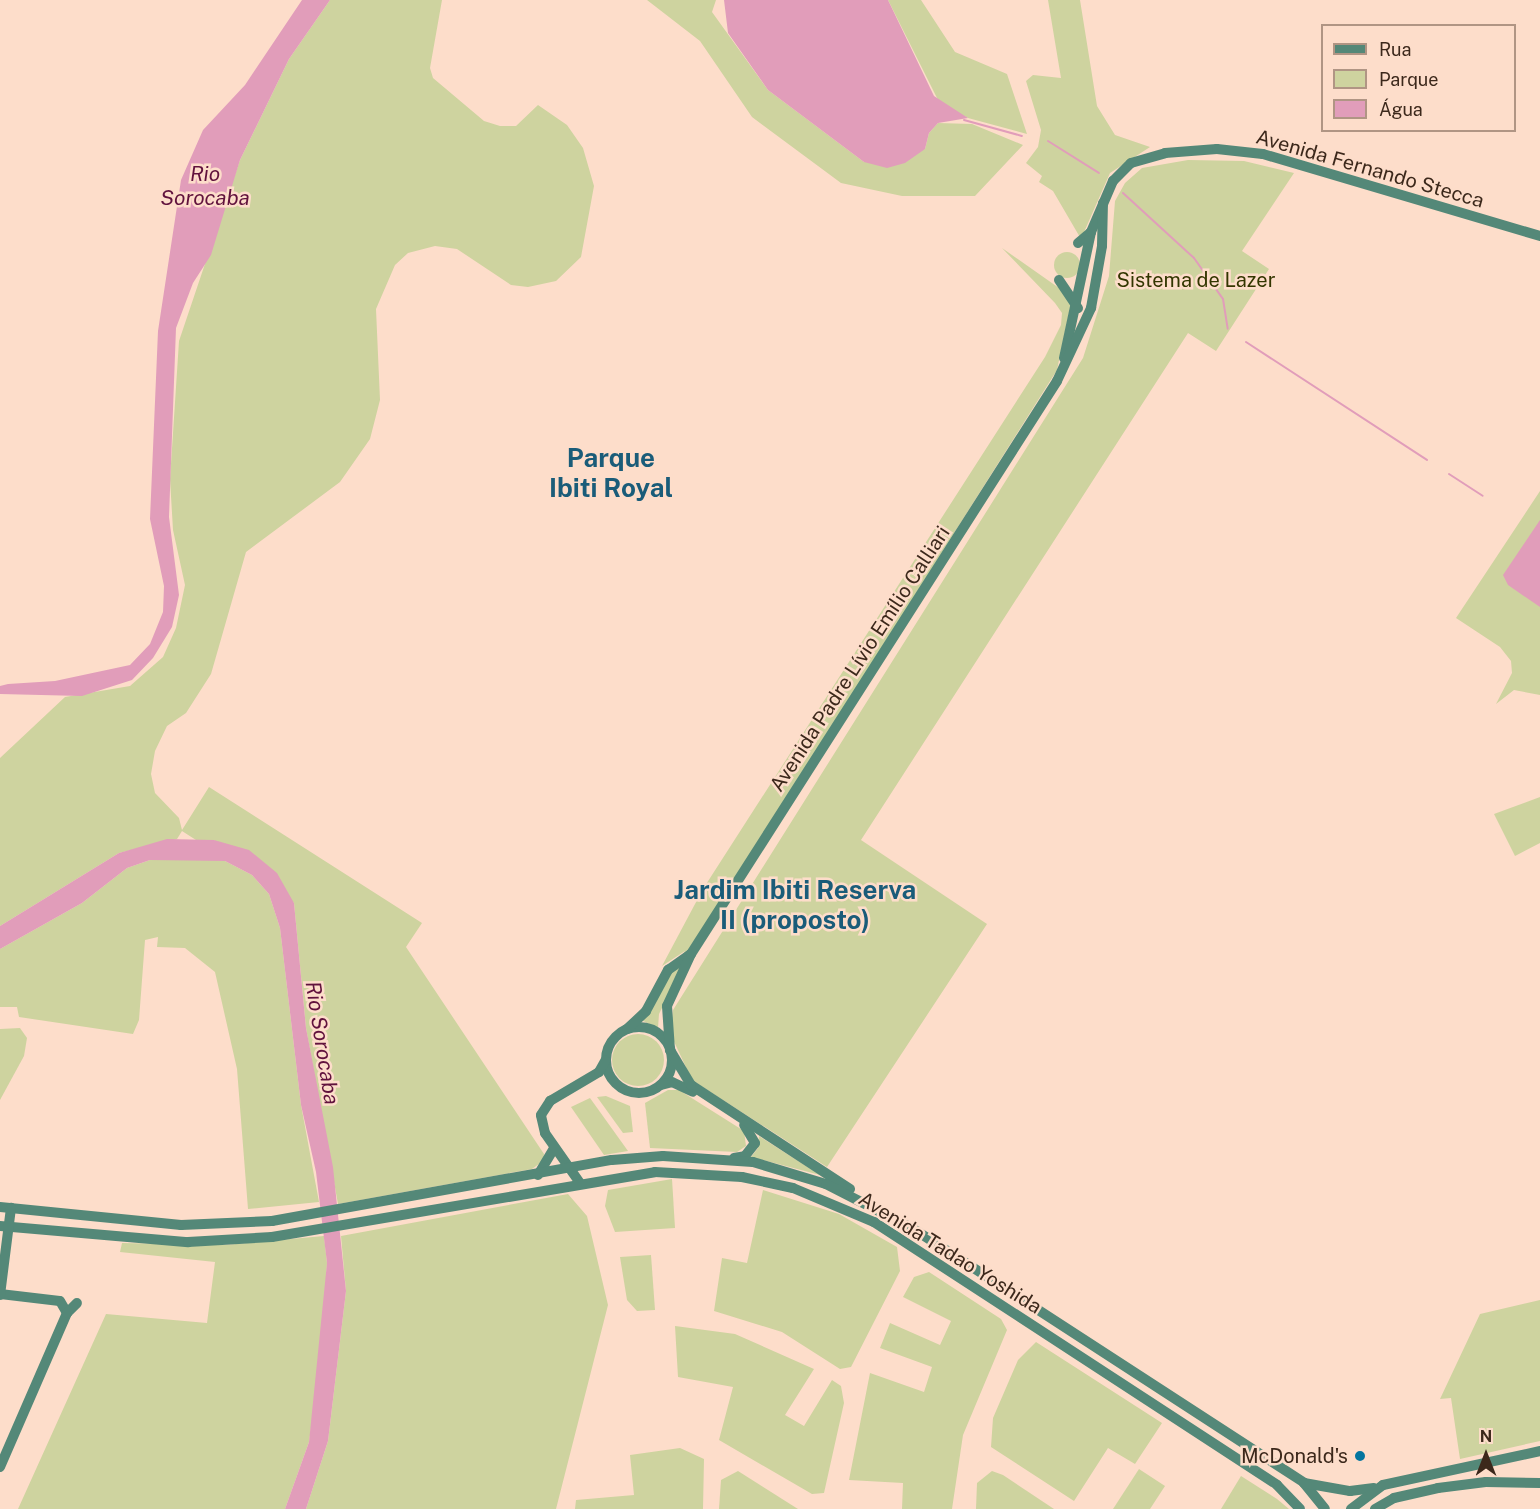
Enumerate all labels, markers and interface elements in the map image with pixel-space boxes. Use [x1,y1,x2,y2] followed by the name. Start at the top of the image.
[1321,24,1516,132] legend
[1379,39,1411,60] text: Rua
[1379,69,1439,90] text: Parque
[1379,99,1423,120] text: Água
[1253,125,1487,213] street label: Avenida Fernando Stecca
[160,161,250,211] water label: Rio Sorocaba
[1116,268,1276,292] park label: Sistema de Lazer
[549,442,673,503] district label: Parque Ibiti Royal
[765,521,955,797] street label: Avenida Padre Lívio Emílio Calliari
[674,874,916,936] district label: Jardim Ibiti Reserva II (proposto)
[300,979,344,1107] water label: Rio Sorocaba
[854,1187,1046,1319] street label: Avenida Tadao Yoshida
[1456,1425,1516,1485] north arrow
[1480,1427,1492,1446] text: N
[1241,1444,1348,1468] place label: McDonald's
[1353,1449,1367,1463] marker: McDonald's

